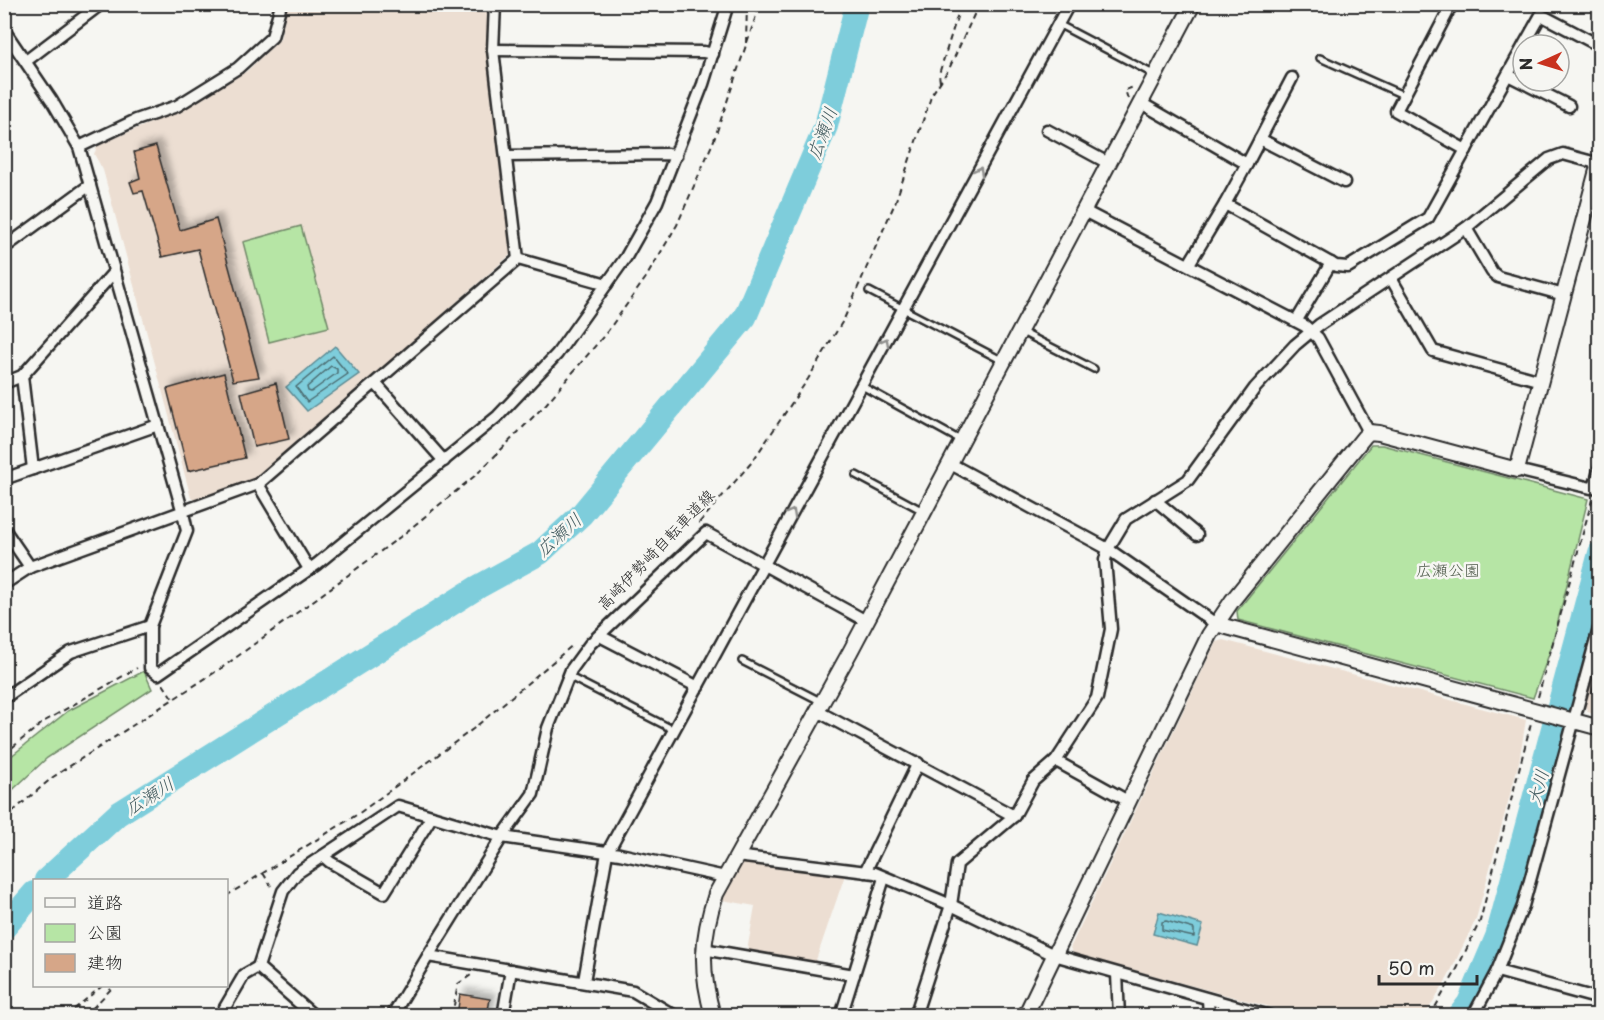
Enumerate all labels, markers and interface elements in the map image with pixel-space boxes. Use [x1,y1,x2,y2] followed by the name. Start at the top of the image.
[1511,33,1571,93] north arrow
[1513,57,1537,71] text: N
[799,103,843,163] water label: 広瀬川
[972,166,983,177] one-way arrow
[878,338,889,348] one-way arrow
[591,483,719,615] street label: 高崎伊勢崎自転車道線
[529,506,587,562] water label: 広瀬川
[785,509,796,519] one-way arrow
[1416,557,1480,581] park label: 広瀬公園
[1519,766,1555,808] water label: 大川
[119,769,179,821] water label: 広瀬川
[33,879,228,987] legend
[87,888,123,915] text: 道路
[87,918,123,945] text: 公園
[87,948,123,975] text: 建物
[1379,948,1476,986] scale bar
[1388,954,1435,981] text: 50 m

